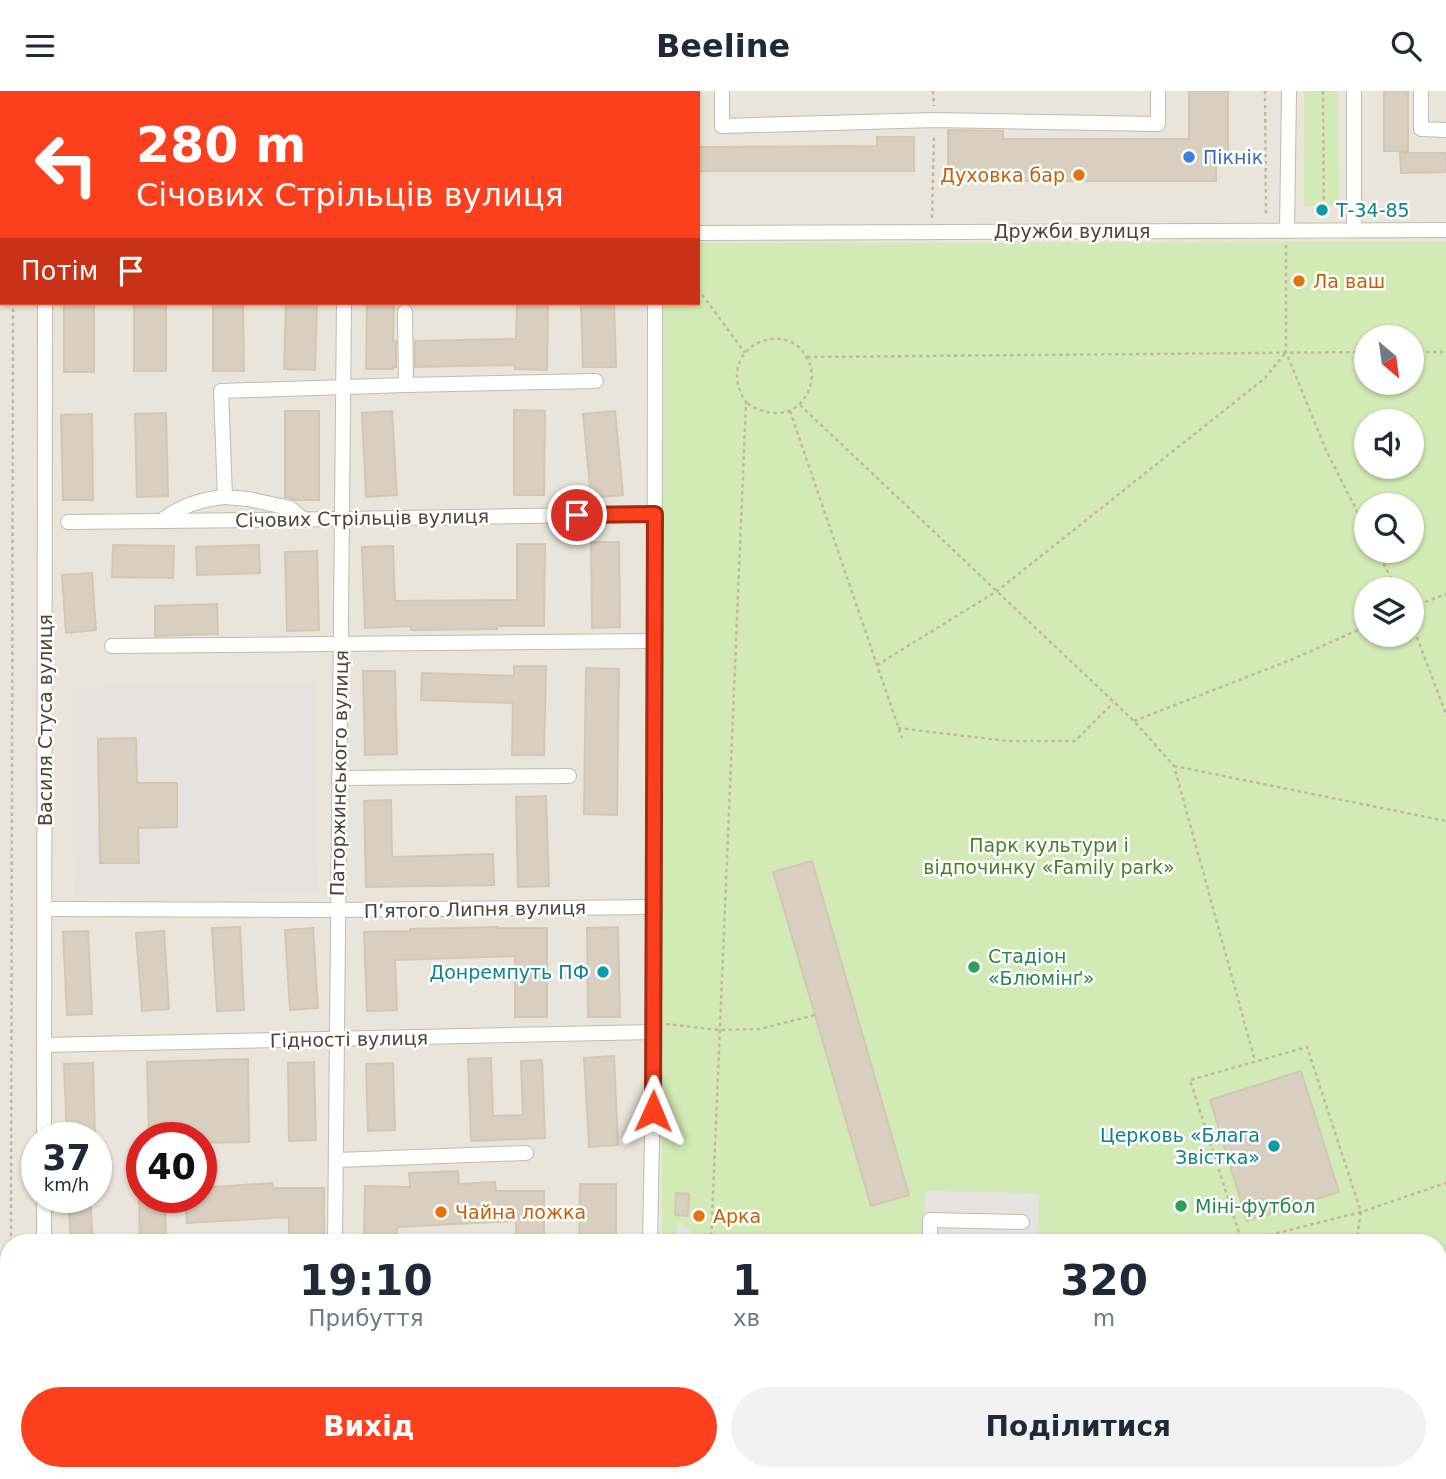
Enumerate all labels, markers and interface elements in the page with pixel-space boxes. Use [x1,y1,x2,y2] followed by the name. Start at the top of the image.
[21,27,59,65] icon: menu
[656,27,790,65] text: Beeline
[1387,27,1425,65] icon: search
[136,117,306,174] text: 280 m
[21,119,112,210] icon: left
[1203,146,1263,168] place label: Пікнік
[1181,149,1197,165] marker: Пікнік
[940,164,1065,186] place label: Духовка бар
[1071,167,1087,183] marker: Духовка бар
[136,176,564,214] text: Січових Стрільців вулиця
[1335,199,1410,221] place label: Т-34-85
[1314,202,1330,218] marker: Т-34-85
[994,220,1150,242] street label: Дружби вулиця
[112,252,150,290] icon: arrive
[21,256,98,286] text: Потім
[1313,270,1385,292] place label: Ла ваш
[1291,273,1307,289] marker: Ла ваш
[1354,325,1424,395] north arrow
[1354,325,1424,647] map controls
[1354,409,1424,479] button: sound
[547,485,607,545] pin
[1354,493,1424,563] button: search
[558,496,596,534] icon: arrive
[235,505,489,531] street label: Січових Стрільців вулиця
[1354,577,1424,647] button: layers
[34,614,56,826] street label: Василя Стуса вулиця
[326,650,352,896] street label: Паторжинського вулиця
[923,834,1175,878] park label: Парк культури і відпочинку «Family park»
[364,896,586,922] street label: П’ятого Липня вулиця
[988,945,1094,989] place label: Стадіон «Блюмінґ»
[966,959,982,975] marker: Стадіон «Блюмінґ»
[429,961,589,983] place label: Донремпуть ПФ
[595,964,611,980] marker: Донремпуть ПФ
[270,1027,428,1051] street label: Гідності вулиця
[616,1074,690,1148] position arrow
[126,1122,217,1213] speed limit sign: 40
[1100,1124,1260,1168] place label: Церковь «Блага Звістка»
[42,1138,91,1178] text: 37
[1266,1138,1282,1154] marker: Церковь «Блага Звістка»
[44,1174,89,1195] text: km/h
[1195,1195,1315,1217] place label: Міні-футбол
[1173,1198,1189,1214] marker: Міні-футбол
[455,1201,586,1223] place label: Чайна ложка
[433,1204,449,1220] marker: Чайна ложка
[713,1205,761,1227] place label: Арка
[691,1208,707,1224] marker: Арка
[299,1256,433,1305] text: 19:10
[732,1256,761,1305] text: 1
[1060,1256,1148,1305] text: 320
[308,1305,424,1331] text: Прибуття
[733,1305,760,1331] text: хв
[1093,1305,1115,1331] text: m
[21,1387,717,1467] button: Вихід
[731,1387,1426,1467] button: Поділитися

